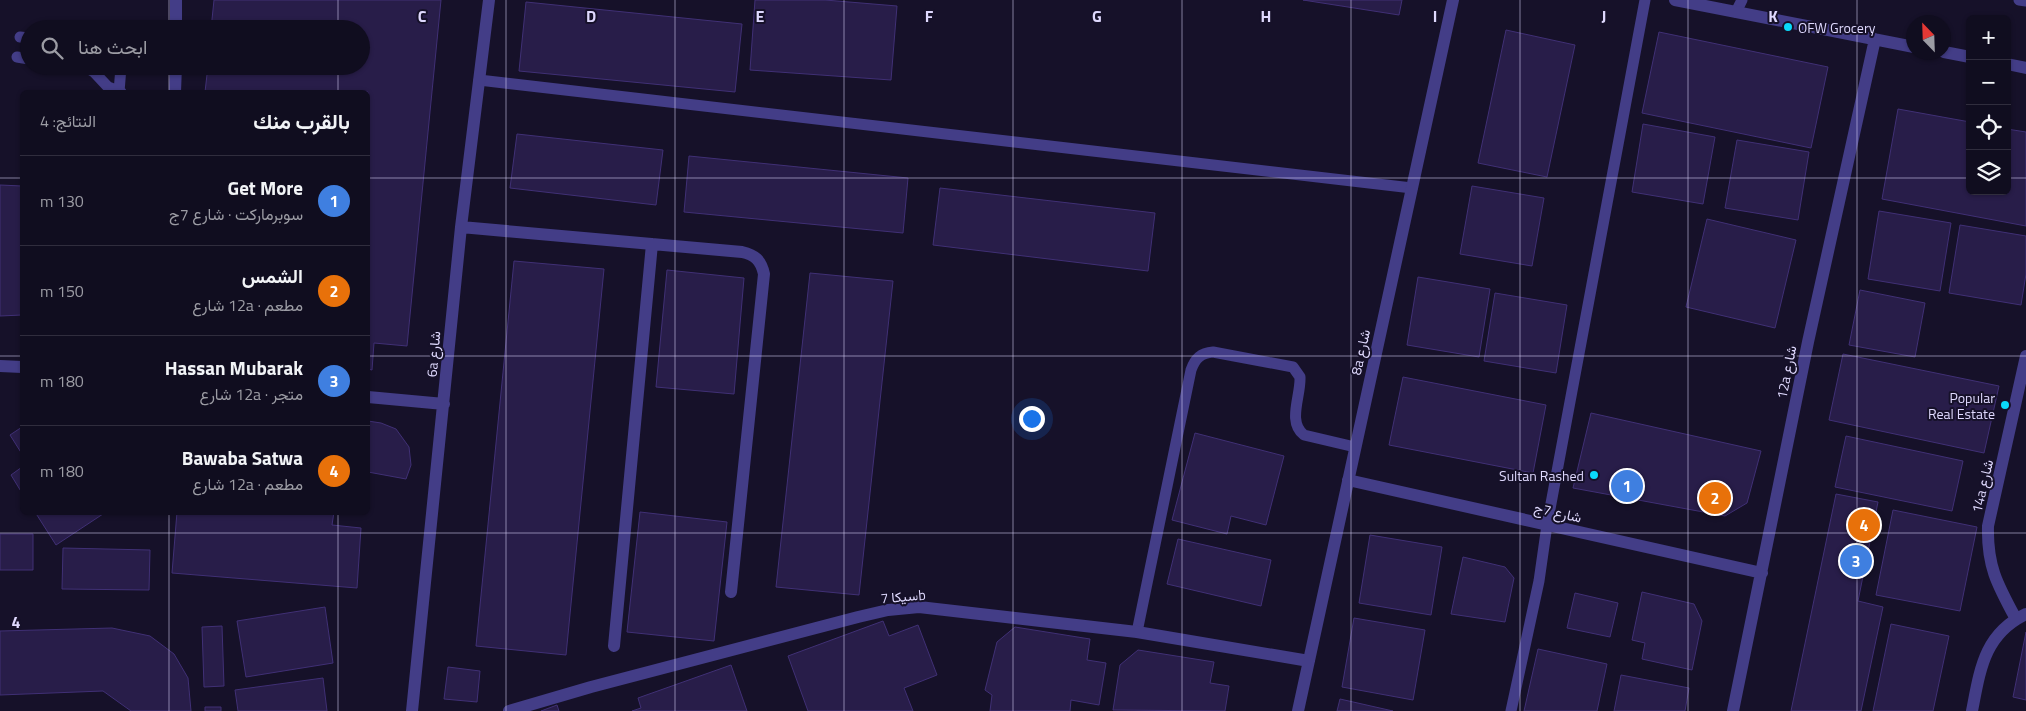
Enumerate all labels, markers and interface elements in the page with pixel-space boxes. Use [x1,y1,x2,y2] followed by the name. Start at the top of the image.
[418,4,427,28] text: C
[586,4,596,28] text: D
[756,4,765,28] text: E
[925,4,934,28] text: F
[1092,4,1102,28] text: G
[1261,4,1271,28] text: H
[1433,4,1437,28] text: I
[1602,4,1606,28] text: J
[1768,4,1778,28] text: K
[1906,15,1951,60] north arrow
[1966,15,2011,195] map controls
[1966,15,2011,60] button: +
[1798,17,1876,38] place label: OFW Grocery
[20,20,370,75] search box
[1782,21,1794,33] marker: OFW Grocery
[78,32,147,61] text: ابحث هنا
[38,34,66,62] icon: search
[1966,60,2011,105] button: −
[253,105,350,137] text: بالقرب منك
[1966,105,2011,150] button: locate
[40,109,96,133] text: النتائج: 4
[1966,150,2011,195] button: layers
[228,173,303,202] text: Get More
[40,189,84,213] text: 130 m
[330,189,338,213] text: 1
[169,202,303,226] text: سوبرماركت · شارع 7ج
[242,261,303,290] text: الشمس
[40,279,84,303] text: 150 m
[330,279,338,303] text: 2
[192,293,303,317] text: مطعم · 12a شارع
[1345,327,1376,377] street label: 8a شارع
[421,330,446,378] street label: 6a شارع
[1771,344,1802,401] street label: 12a شارع
[165,353,303,382] text: Hassan Mubarak
[40,369,84,393] text: 180 m
[330,369,338,393] text: 3
[199,382,303,406] text: متجر · 12a شارع
[1928,387,1995,424] place label: Popular Real Estate
[1999,399,2011,411] marker: Popular Real Estate
[1019,406,1045,432] your location
[182,443,303,472] text: Bawaba Satwa
[1966,457,1999,515] street label: 14a شارع
[40,459,84,483] text: 180 m
[330,459,338,483] text: 4
[1499,465,1584,486] place label: Sultan Rashed
[1611,467,1643,505] pin: 1
[1588,469,1600,481] marker: Sultan Rashed
[192,472,303,496] text: مطعم · 12a شارع
[1699,479,1731,517] pin: 2
[1532,496,1584,529] street label: شارع 7ج
[1848,506,1880,544] pin: 4
[1840,542,1872,580] pin: 3
[880,584,926,608] street label: سيكا 7b
[12,610,21,634] text: 4

